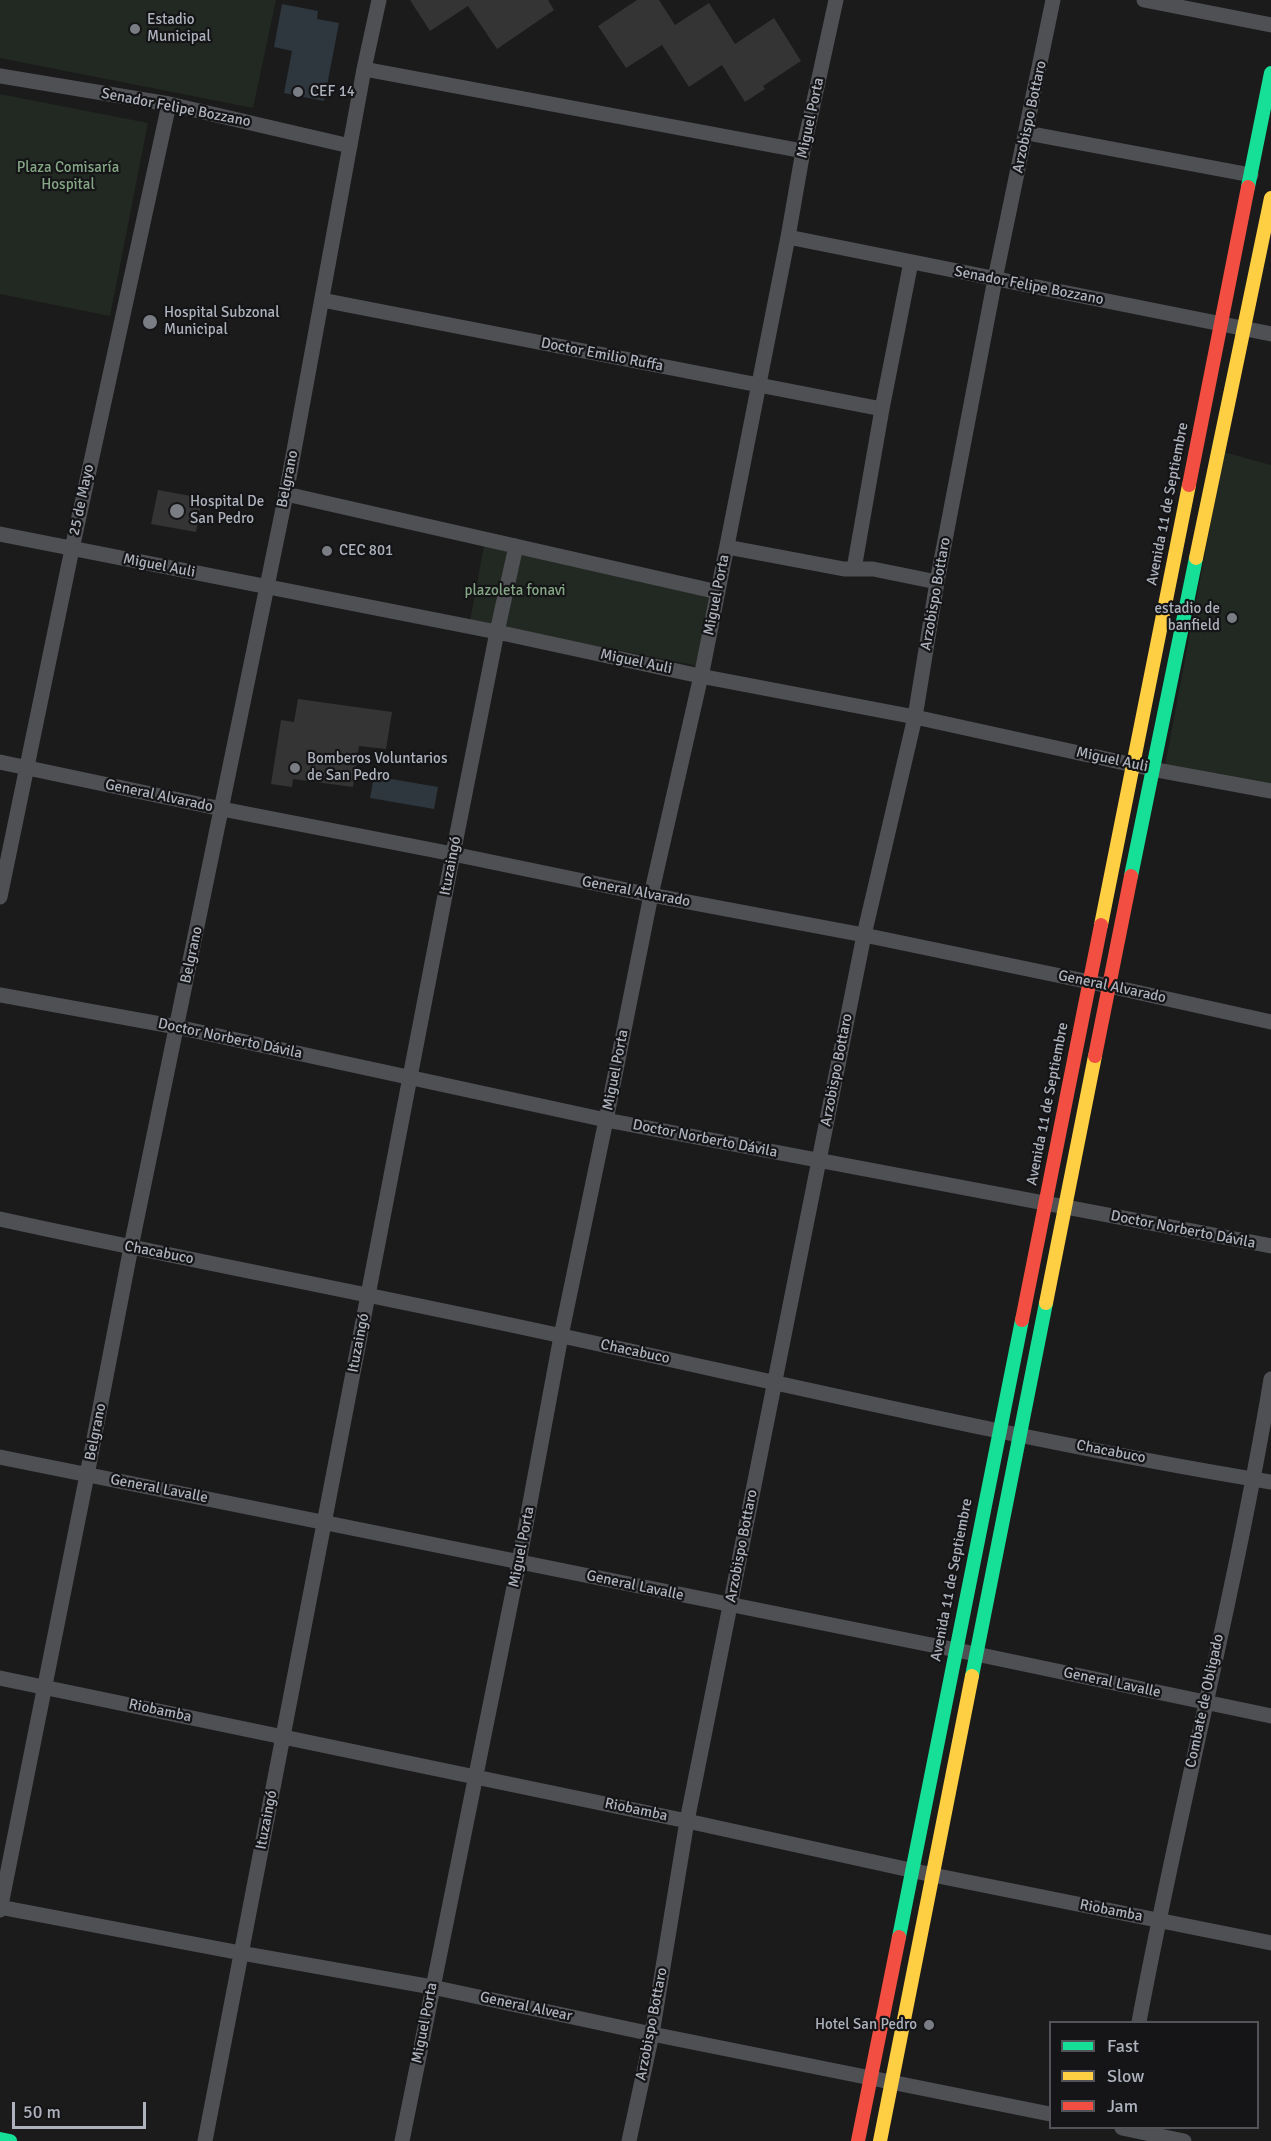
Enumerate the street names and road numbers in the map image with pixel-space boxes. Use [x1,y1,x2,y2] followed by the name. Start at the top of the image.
[1009,59,1051,175] street label: Arzobispo Bottaro
[794,76,828,160] street label: Miguel Porta
[100,85,252,131] street label: Senador Felipe Bozzano
[953,263,1105,309] street label: Senador Felipe Bozzano
[539,334,665,376] street label: Doctor Emilio Ruffa
[1143,421,1193,587] street label: Avenida 11 de Septiembre
[274,449,302,509] street label: Belgrano
[66,463,98,537] street label: 25 de Mayo
[917,536,955,652] street label: Arzobispo Bottaro
[121,550,197,582] street label: Miguel Auli
[700,553,734,637] street label: Miguel Porta
[598,646,674,678] street label: Miguel Auli
[1074,744,1150,776] street label: Miguel Auli
[103,776,215,816] street label: General Alvarado
[436,835,466,897] street label: Ituzaingó
[580,873,692,911] street label: General Alvarado
[177,925,207,985] street label: Belgrano
[1056,967,1168,1007] street label: General Alvarado
[817,1012,857,1128] street label: Arzobispo Bottaro
[156,1015,304,1063] street label: Doctor Norberto Dávila
[1023,1021,1073,1187] street label: Avenida 11 de Septiembre
[599,1028,633,1112] street label: Miguel Porta
[631,1116,779,1162] street label: Doctor Norberto Dávila
[1109,1207,1257,1253] street label: Doctor Norberto Dávila
[123,1237,195,1269] street label: Chacabuco
[344,1312,374,1374] street label: Ituzaingó
[599,1336,671,1368] street label: Chacabuco
[82,1402,110,1462] street label: Belgrano
[1075,1436,1147,1468] street label: Chacabuco
[109,1471,209,1507] street label: General Lavalle
[722,1488,762,1604] street label: Arzobispo Bottaro
[927,1497,977,1663] street label: Avenida 11 de Septiembre
[505,1505,539,1589] street label: Miguel Porta
[585,1567,685,1605] street label: General Lavalle
[1182,1633,1228,1769] street label: Combate de Obligado
[1062,1664,1162,1702] street label: General Lavalle
[127,1696,193,1726] street label: Riobamba
[252,1789,282,1851] street label: Ituzaingó
[603,1795,669,1825] street label: Riobamba
[1078,1896,1144,1926] street label: Riobamba
[632,1966,672,2082] street label: Arzobispo Bottaro
[408,1981,442,2065] street label: Miguel Porta
[478,1988,574,2026] street label: General Alvear

